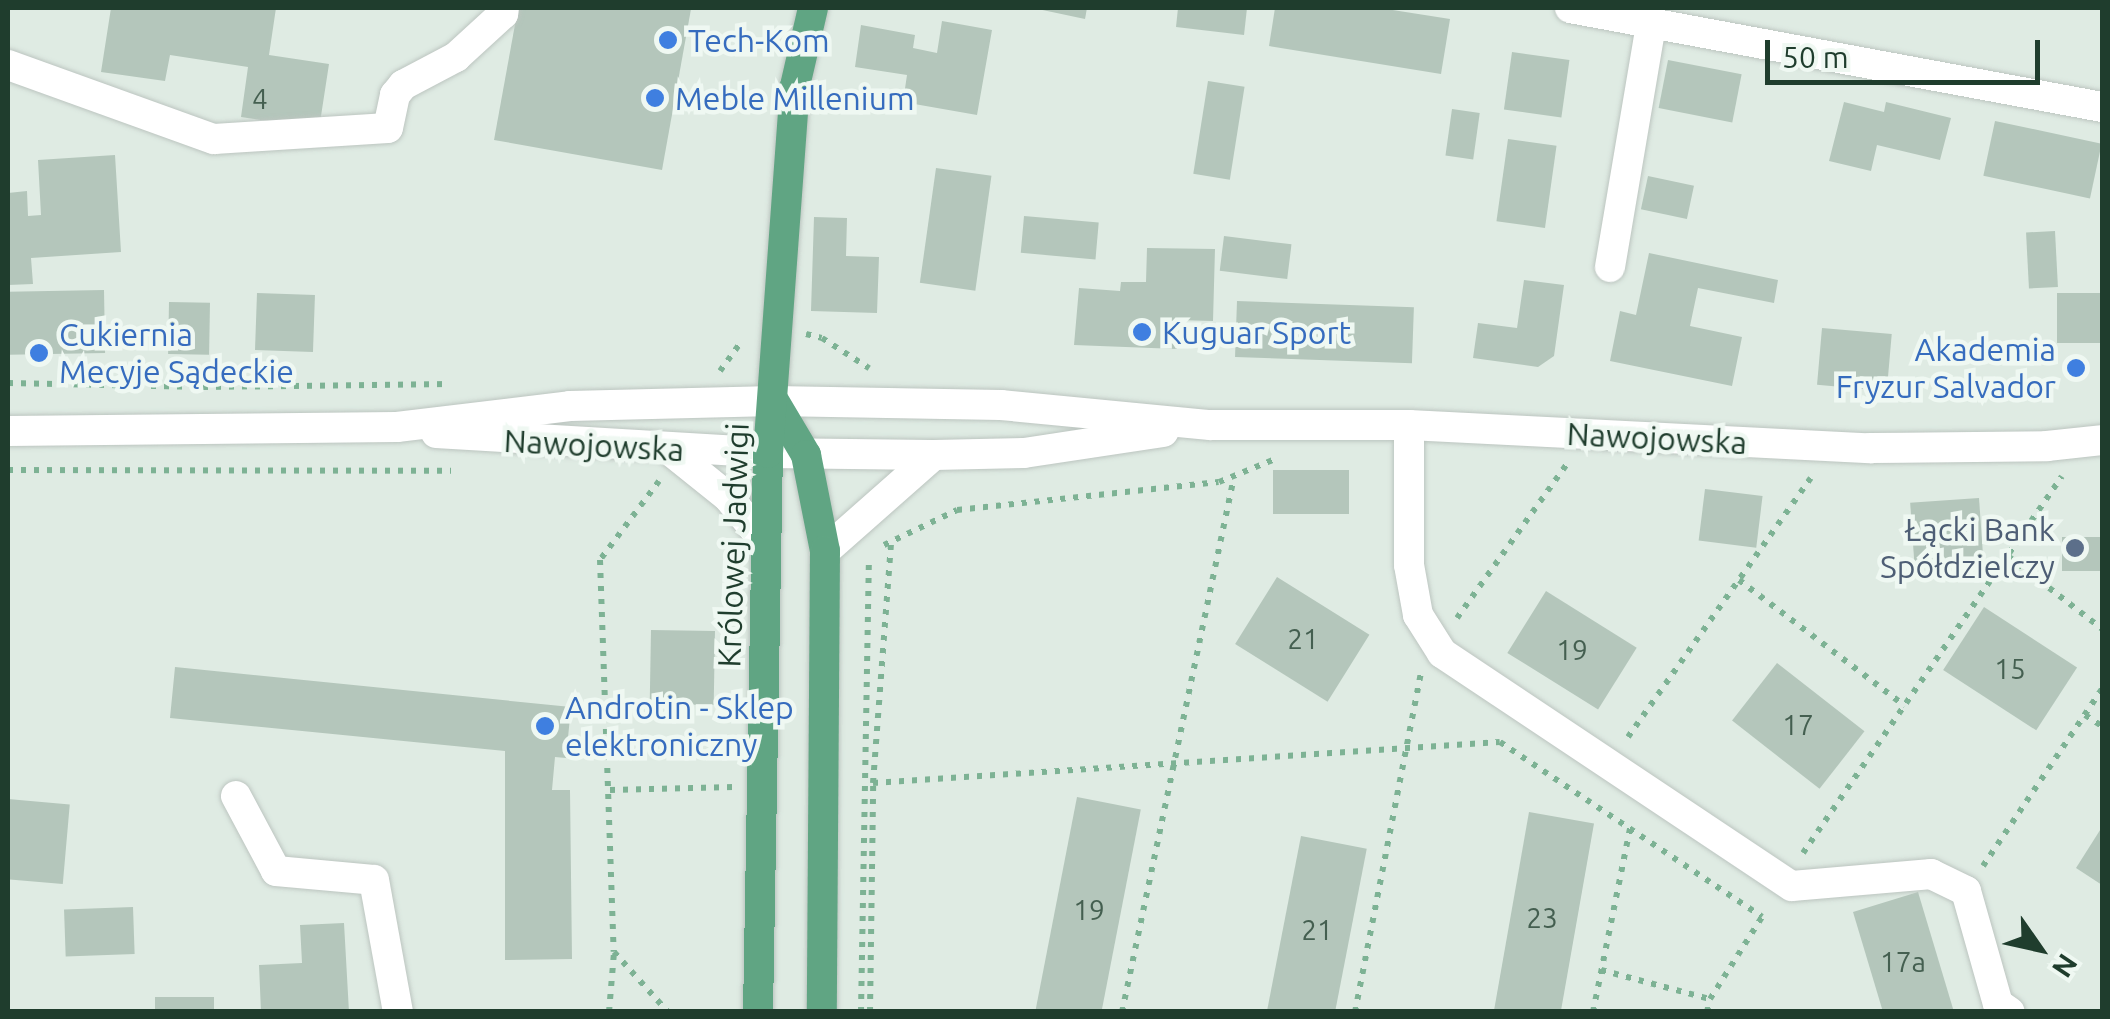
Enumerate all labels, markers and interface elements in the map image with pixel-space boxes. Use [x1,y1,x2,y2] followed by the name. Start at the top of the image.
[1770,20,2045,82] scale bar
[688,21,830,59] place label: Tech-Kom
[657,29,679,51] marker: Tech-Kom
[1782,40,1849,74] text: 50 m
[675,79,915,117] place label: Meble Millenium
[252,82,268,116] house number: 4
[644,87,666,109] marker: Meble Millenium
[1162,313,1351,351] place label: Kuguar Sport
[59,316,294,391] place label: Cukiernia Mecyje Sądeckie
[1131,321,1153,343] marker: Kuguar Sport
[1836,331,2056,406] place label: Akademia Fryzur Salvador
[28,342,50,364] marker: Cukiernia Mecyje Sądeckie
[2065,357,2087,379] marker: Akademia Fryzur Salvador
[1566,414,1748,462] street label: Nawojowska
[503,421,685,469] street label: Nawojowska
[710,422,756,668] street label: Królowej Jadwigi
[1880,511,2055,586] place label: Łącki Bank Spółdzielczy
[2064,537,2086,559] marker: Łącki Bank Spółdzielczy
[1287,622,1319,656] house number: 21
[1556,633,1588,667] house number: 19
[1994,652,2026,686] house number: 15
[565,689,794,764] place label: Androtin - Sklep elektroniczny
[1782,708,1814,742] house number: 17
[534,715,556,737] marker: Androtin - Sklep elektroniczny
[1073,893,1105,927] house number: 19
[1990,899,2090,999] north arrow
[1526,901,1558,935] house number: 23
[1301,913,1333,947] house number: 21
[1880,945,1926,979] house number: 17a
[2047,949,2084,983] text: N

